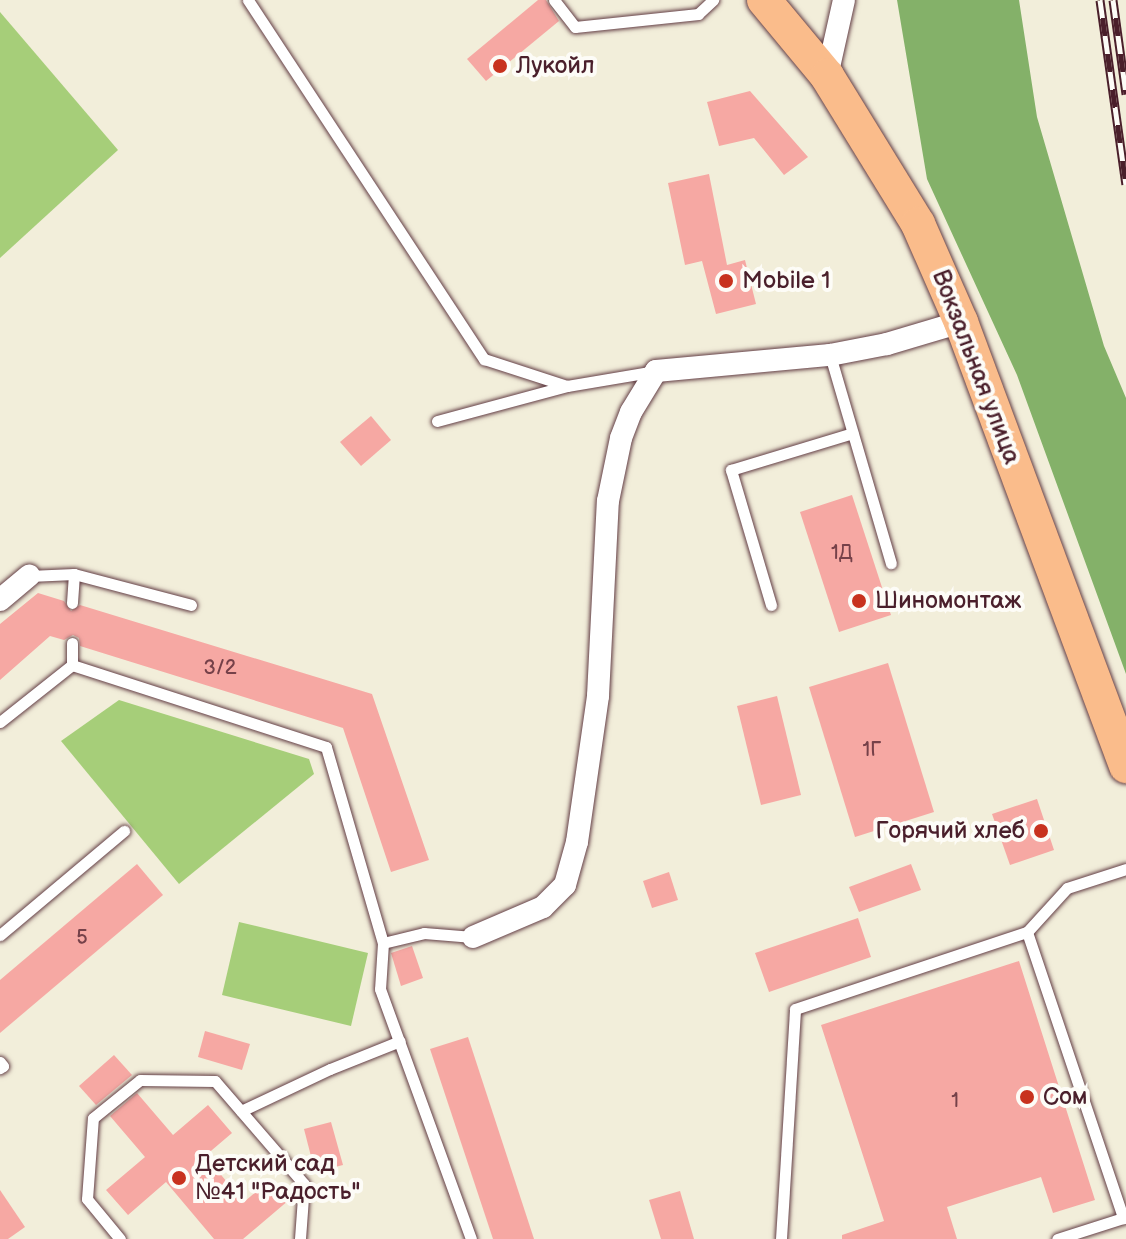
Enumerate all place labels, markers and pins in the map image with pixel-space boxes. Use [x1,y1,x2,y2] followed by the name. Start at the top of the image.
[516,52,595,80] place label: Лукойл
[491,57,509,75] marker: Лукойл
[742,267,831,295] place label: Mobile 1
[717,272,735,290] marker: Mobile 1
[875,587,1021,615] place label: Шиномонтаж
[850,592,868,610] marker: Шиномонтаж
[875,817,1025,845] place label: Горячий хлеб
[1032,822,1050,840] marker: Горячий хлеб
[1043,1083,1088,1111] place label: Сом
[1018,1088,1036,1106] marker: Сом
[195,1150,360,1206] place label: Детский сад №41 "Радость"
[170,1169,188,1187] marker: Детский сад №41 "Радость"

